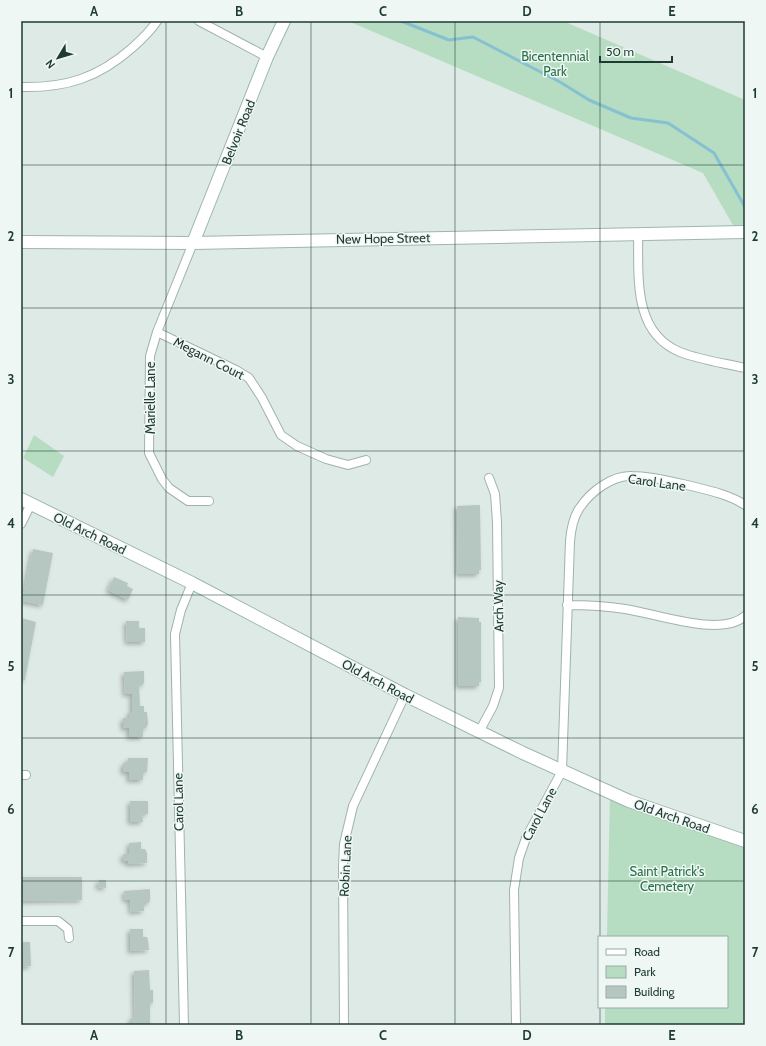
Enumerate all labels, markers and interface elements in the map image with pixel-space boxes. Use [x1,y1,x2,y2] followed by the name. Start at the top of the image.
[90,3,99,19] text: A
[235,3,243,19] text: B
[379,3,387,19] text: C
[522,3,532,19] text: D
[668,3,676,19] text: E
[38,38,78,78] north arrow
[600,38,672,64] scale bar
[606,44,634,59] text: 50 m
[521,48,589,79] park label: Bicentennial Park
[42,57,58,72] text: N
[9,85,13,101] text: 1
[753,85,757,101] text: 1
[218,97,258,167] street label: Belvoir Road
[8,228,15,244] text: 2
[752,228,759,244] text: 2
[336,229,431,247] street label: New Hope Street
[171,333,248,383] street label: Megann Court
[142,361,158,434] street label: Marielle Lane
[7,371,15,387] text: 3
[751,371,759,387] text: 3
[627,470,687,494] street label: Carol Lane
[51,508,129,558] street label: Old Arch Road
[7,515,15,531] text: 4
[751,515,759,531] text: 4
[490,579,506,632] street label: Arch Way
[339,655,417,707] street label: Old Arch Road
[8,658,15,674] text: 5
[752,658,759,674] text: 5
[169,773,187,831] street label: Carol Lane
[518,784,560,843] street label: Carol Lane
[632,796,712,836] street label: Old Arch Road
[7,801,15,817] text: 6
[751,801,759,817] text: 6
[335,834,355,897] street label: Robin Lane
[630,863,705,894] park label: Saint Patrick's Cemetery
[598,936,728,1008] legend
[8,944,15,960] text: 7
[634,944,660,959] text: Road
[752,944,759,960] text: 7
[634,964,656,979] text: Park
[634,984,676,999] text: Building
[90,1027,99,1043] text: A
[235,1027,243,1043] text: B
[379,1027,387,1043] text: C
[522,1027,532,1043] text: D
[668,1027,676,1043] text: E

